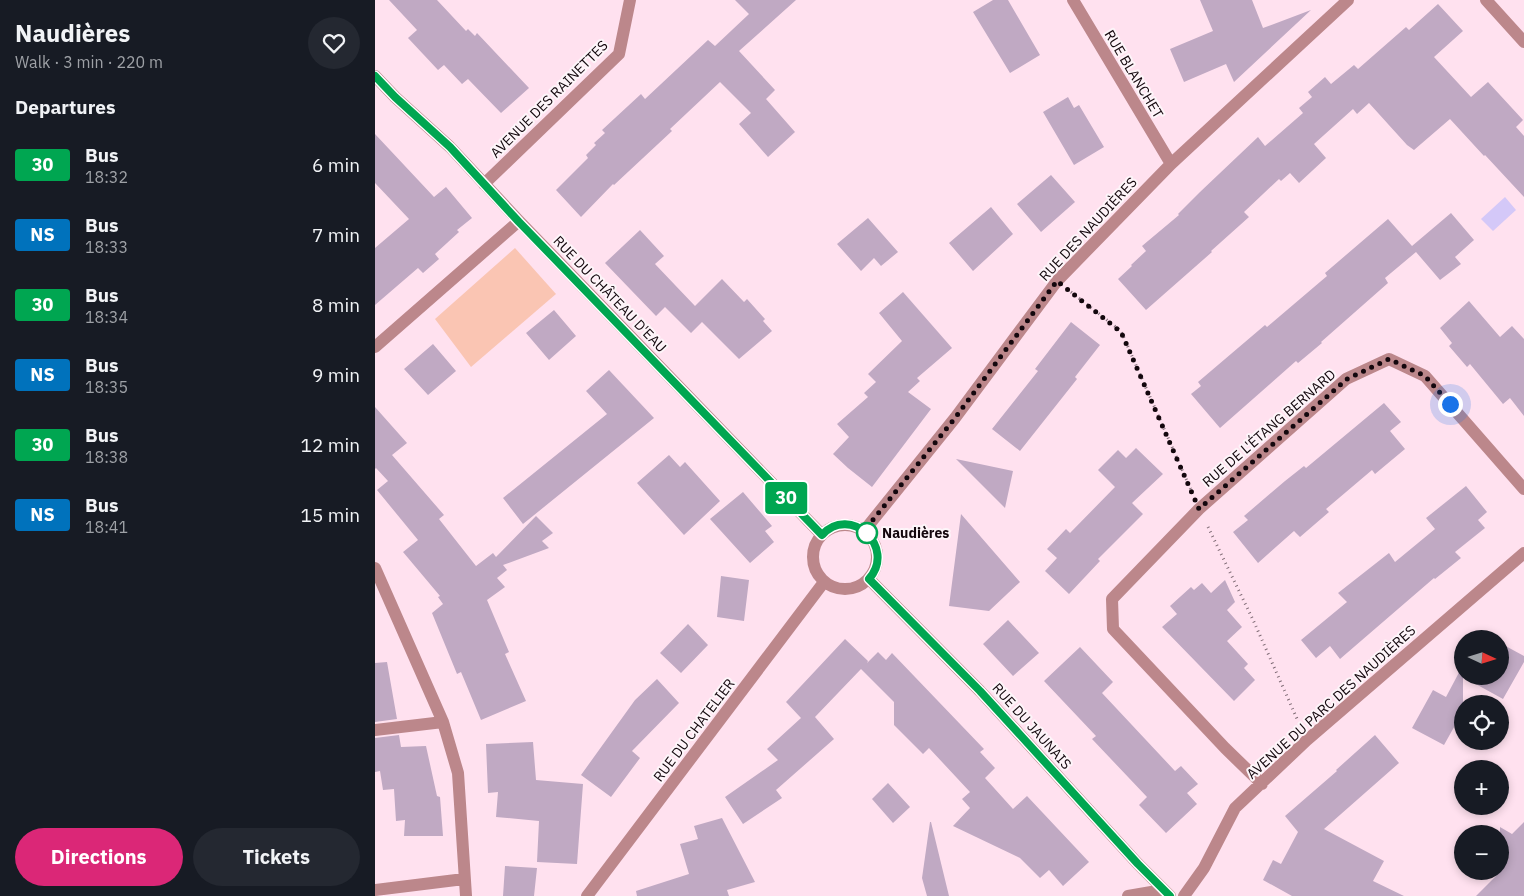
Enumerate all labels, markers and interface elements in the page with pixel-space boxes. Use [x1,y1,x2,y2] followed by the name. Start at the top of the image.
[15,17,130,49] text: Naudières
[308,17,360,69] button: heart
[1101,27,1167,121] street label: RUE BLANCHET
[486,36,612,162] street label: AVENUE DES RAINETTES
[15,52,163,72] text: Walk · 3 min · 220 m
[15,95,115,119] text: Departures
[85,143,119,167] text: Bus
[32,153,53,176] text: 30
[312,153,360,177] text: 6 min
[85,167,128,187] text: 18:32
[1035,173,1141,285] street label: RUE DES NAUDIÈRES
[85,213,119,237] text: Bus
[30,223,55,246] text: NS
[312,223,360,247] text: 7 min
[550,232,670,356] street label: RUE DU CHÂTEAU D'EAU
[85,237,128,257] text: 18:33
[85,283,119,307] text: Bus
[32,293,53,316] text: 30
[312,293,360,317] text: 8 min
[85,307,128,327] text: 18:34
[85,353,119,377] text: Bus
[30,363,55,386] text: NS
[312,363,360,387] text: 9 min
[1198,364,1339,491] street label: RUE DE L'ÉTANG BERNARD
[85,377,128,397] text: 18:35
[1438,392,1463,417] your location
[85,423,119,447] text: Bus
[32,433,53,456] text: 30
[301,433,360,457] text: 12 min
[85,447,128,467] text: 18:38
[763,482,809,514] line badge: 30
[775,486,797,509] text: 30
[85,493,119,517] text: Bus
[30,503,55,526] text: NS
[301,503,360,527] text: 15 min
[85,517,128,537] text: 18:41
[856,522,878,544] marker: Naudières
[882,524,949,542] place label: Naudières
[1242,621,1419,783] street label: AVENUE DU PARC DES NAUDIÈRES
[1454,630,1509,685] north arrow
[1454,630,1509,880] map controls
[649,675,739,785] street label: RUE DU CHATELIER
[989,679,1075,773] street label: RUE DU JAUNAIS
[1454,695,1509,750] button: locate
[1454,760,1509,815] button: +
[1454,825,1509,880] button: −
[15,828,183,886] button: Directions
[193,828,360,886] button: Tickets

